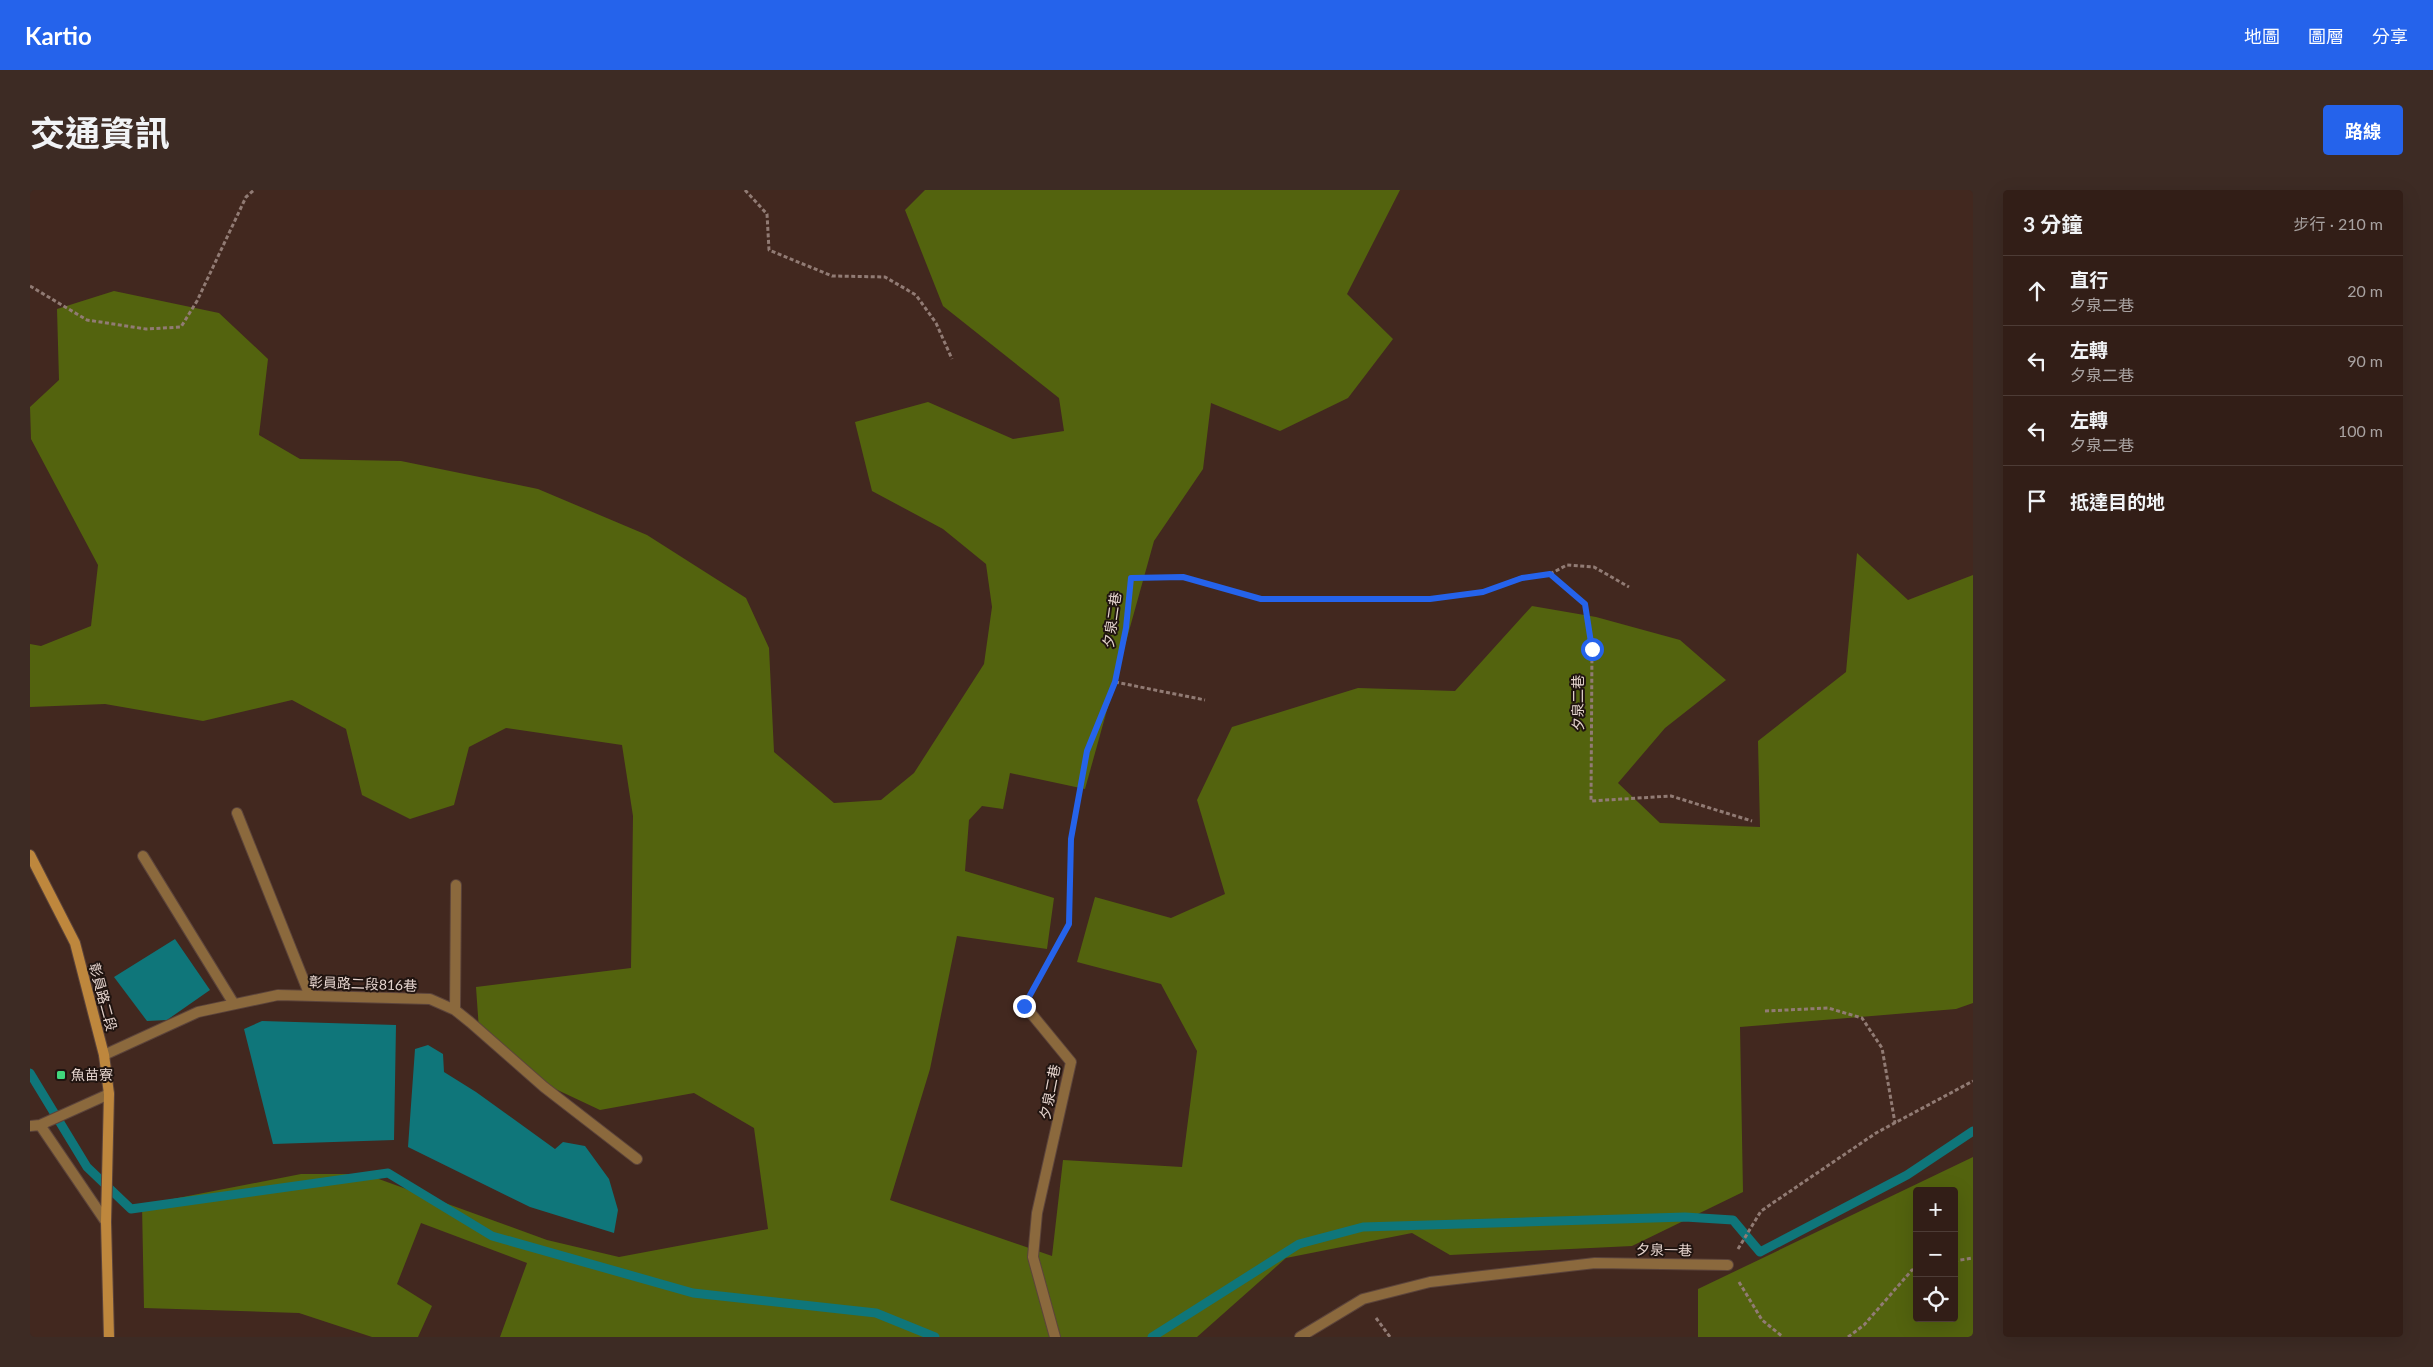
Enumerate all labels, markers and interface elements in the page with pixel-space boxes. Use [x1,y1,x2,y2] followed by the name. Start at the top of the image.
[25,21,92,50] text: Kartio
[2244,25,2280,47] text: 地圖
[2308,25,2344,47] text: 圖層
[2372,25,2408,47] text: 分享
[2323,105,2403,155] button: 路線
[30,111,170,153] text: 交通資訊
[2023,211,2082,236] text: 3 分鐘
[2294,214,2383,233] text: 步行 · 210 m
[2070,268,2108,291] text: 直行
[2023,277,2051,305] icon: ahead
[2347,281,2383,300] text: 20 m
[2070,295,2134,314] text: 夕泉二巷
[2070,338,2108,361] text: 左轉
[2023,347,2051,375] icon: left
[2347,351,2383,370] text: 90 m
[2070,365,2134,384] text: 夕泉二巷
[2070,408,2108,431] text: 左轉
[2023,417,2051,445] icon: left
[2338,421,2383,440] text: 100 m
[2070,435,2134,454] text: 夕泉二巷
[2023,487,2051,515] icon: arrive
[2070,490,2165,513] text: 抵達目的地
[1099,591,1124,649] street label: 夕泉二巷
[1581,638,1604,661] route start
[1569,675,1586,731] street label: 夕泉二巷
[86,961,121,1033] street label: 彰員路二段
[309,973,417,994] street label: 彰員路二段816巷
[1013,995,1036,1018] route end
[1036,1063,1063,1121] street label: 夕泉二巷
[71,1066,113,1083] place label: 魚苗寮
[55,1069,67,1081] marker: 魚苗寮
[1913,1187,1958,1322] map controls
[1913,1187,1958,1232] button: +
[1913,1232,1958,1277] button: −
[1636,1241,1692,1258] street label: 夕泉一巷
[1913,1277,1958,1322] button: locate

